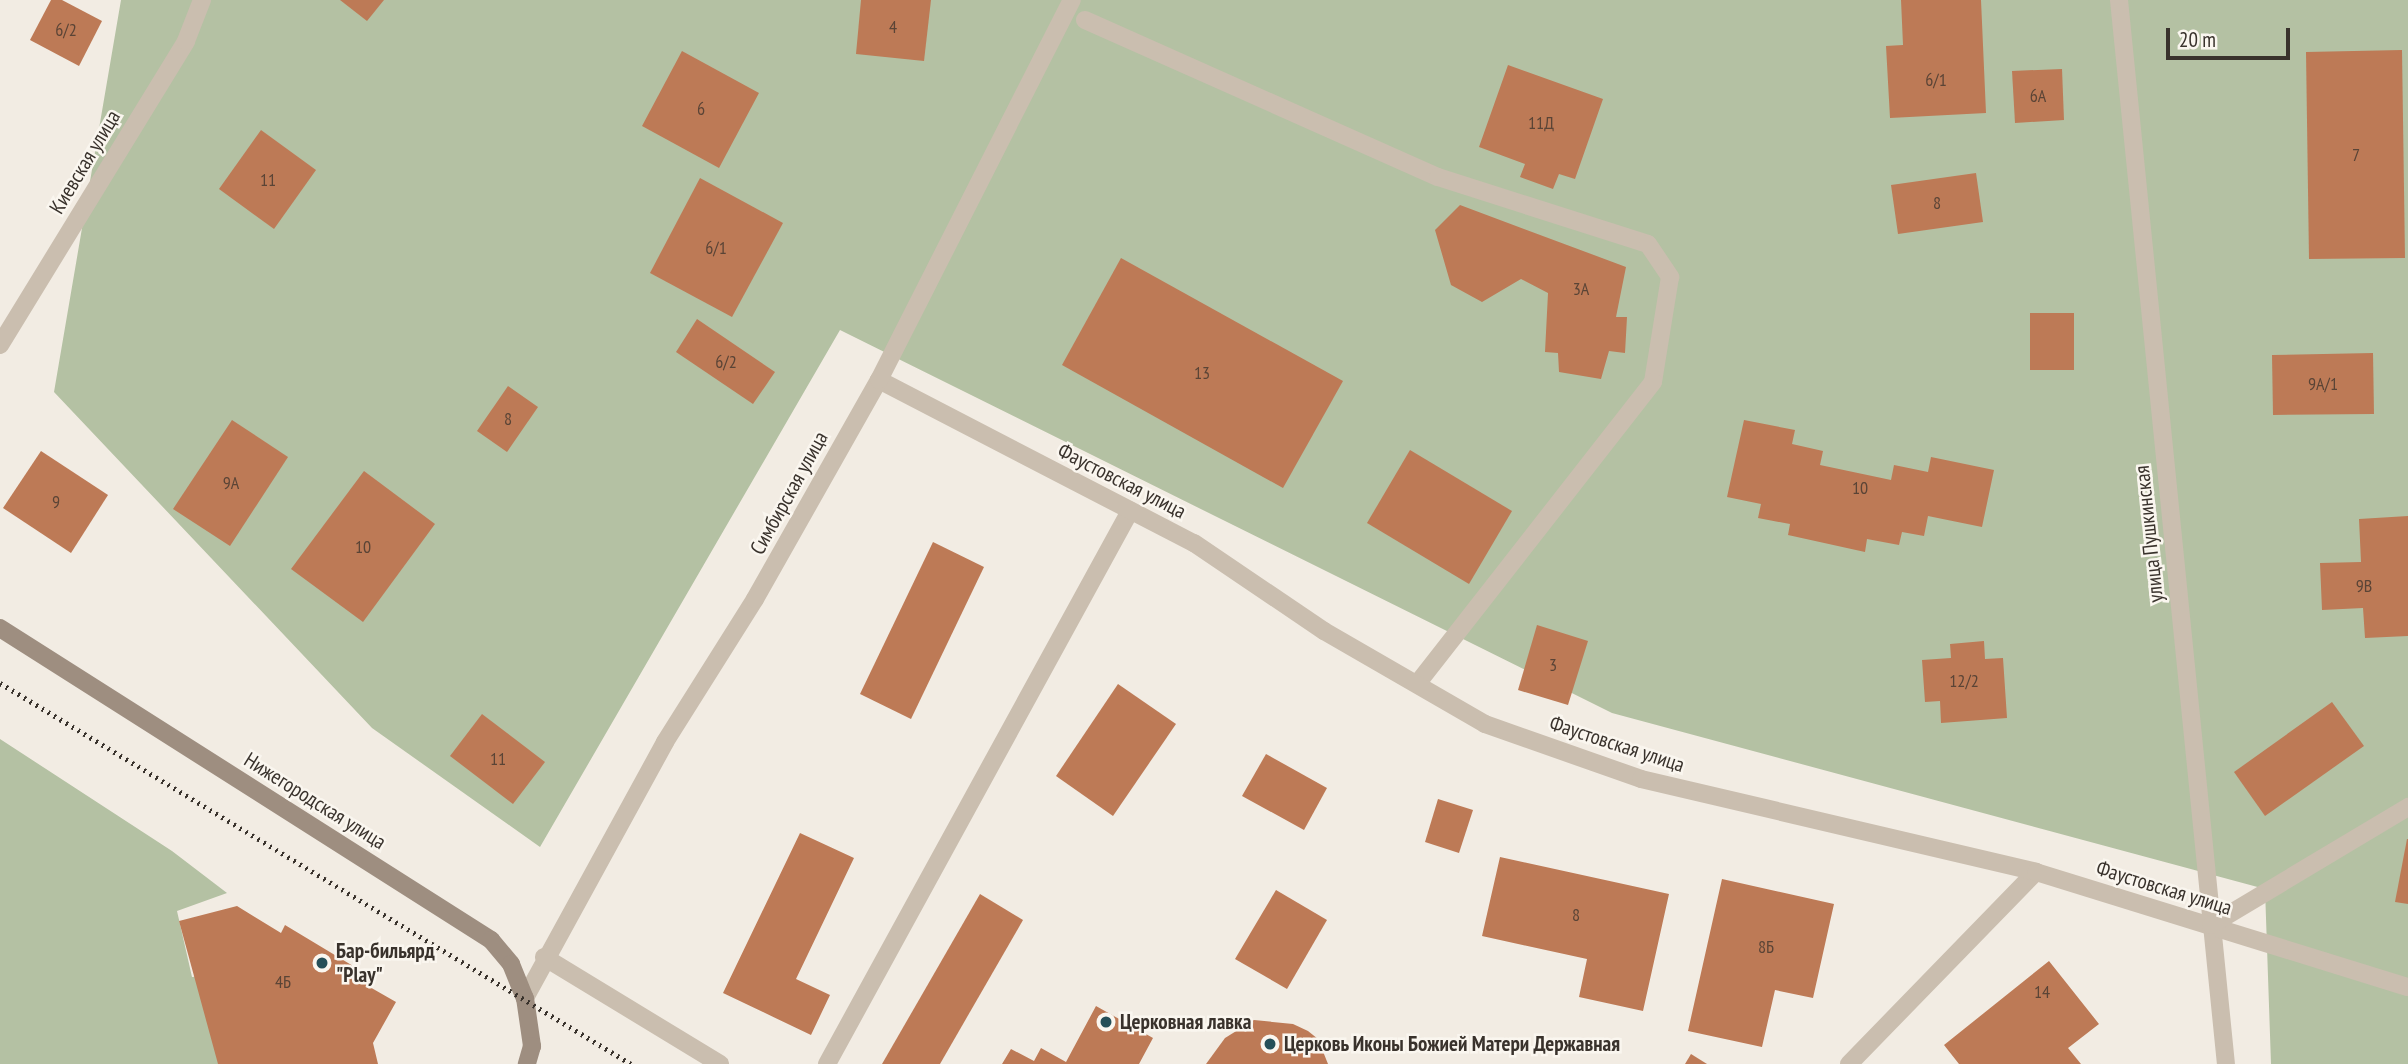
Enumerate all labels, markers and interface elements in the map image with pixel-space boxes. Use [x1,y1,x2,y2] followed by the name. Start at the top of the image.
[2170,14,2294,58] scale bar
[889,16,897,38] house number: 4
[55,19,77,41] house number: 6/2
[2179,26,2216,53] text: 20 m
[1925,69,1947,91] house number: 6/1
[2030,85,2046,107] house number: 6А
[697,98,705,120] house number: 6
[44,106,126,218] street label: Киевская улица
[1528,112,1554,134] house number: 11Д
[2352,144,2360,166] house number: 7
[260,169,276,191] house number: 11
[1933,192,1941,214] house number: 8
[705,237,727,259] house number: 6/1
[1573,278,1589,300] house number: 3А
[715,351,737,373] house number: 6/2
[1194,362,1210,384] house number: 13
[2308,373,2338,395] house number: 9А/1
[504,408,512,430] house number: 8
[745,427,833,559] street label: Симбирская улица
[1054,438,1190,524] street label: Фаустовская улица
[2129,464,2169,604] street label: улица Пушкинская
[223,472,239,494] house number: 9А
[1852,477,1868,499] house number: 10
[52,491,60,513] house number: 9
[355,536,371,558] house number: 10
[2356,575,2372,597] house number: 9В
[1549,654,1557,676] house number: 3
[1949,670,1979,692] house number: 12/2
[1546,710,1688,778] street label: Фаустовская улица
[239,747,391,855] street label: Нижегородская улица
[490,748,506,770] house number: 11
[2093,855,2235,921] street label: Фаустовская улица
[1572,904,1580,926] house number: 8
[1758,936,1774,958] house number: 8Б
[336,938,435,988] place label: Бар-бильярд "Play"
[314,955,330,971] marker: Бар-бильярд "Play"
[275,971,291,993] house number: 4Б
[2034,981,2050,1003] house number: 14
[1120,1009,1251,1035] place label: Церковная лавка
[1098,1014,1114,1030] marker: Церковная лавка
[1284,1031,1621,1057] place label: Церковь Иконы Божией Матери Державная
[1262,1036,1278,1052] marker: Церковь Иконы Божией Матери Державная

